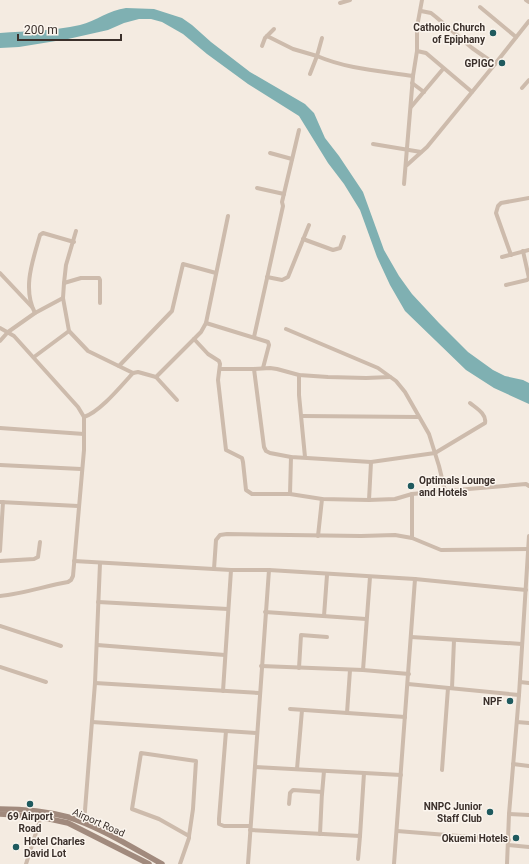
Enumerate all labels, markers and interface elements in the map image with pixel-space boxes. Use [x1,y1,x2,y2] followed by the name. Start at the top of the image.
[18,16,121,42] scale bar
[413,22,486,45] place label: Catholic Church of Epiphany
[24,23,58,37] text: 200 m
[488,28,498,38] marker: Catholic Church of Epiphany
[464,58,494,69] place label: GPIGC
[497,58,507,68] marker: GPIGC
[419,475,496,498] place label: Optimals Lounge and Hotels
[406,481,416,491] marker: Optimals Lounge and Hotels
[483,696,503,707] place label: NPF
[505,696,515,706] marker: NPF
[25,799,35,809] marker: 69 Airport Road
[424,801,482,824] place label: NNPC Junior Staff Club
[71,806,127,839] street label: Airport Road
[485,807,495,817] marker: NNPC Junior Staff Club
[7,811,53,834] place label: 69 Airport Road
[442,833,508,844] place label: Okuemi Hotels
[511,833,521,843] marker: Okuemi Hotels
[24,836,85,859] place label: Hotel Charles David Lot
[11,842,21,852] marker: Hotel Charles David Lot

